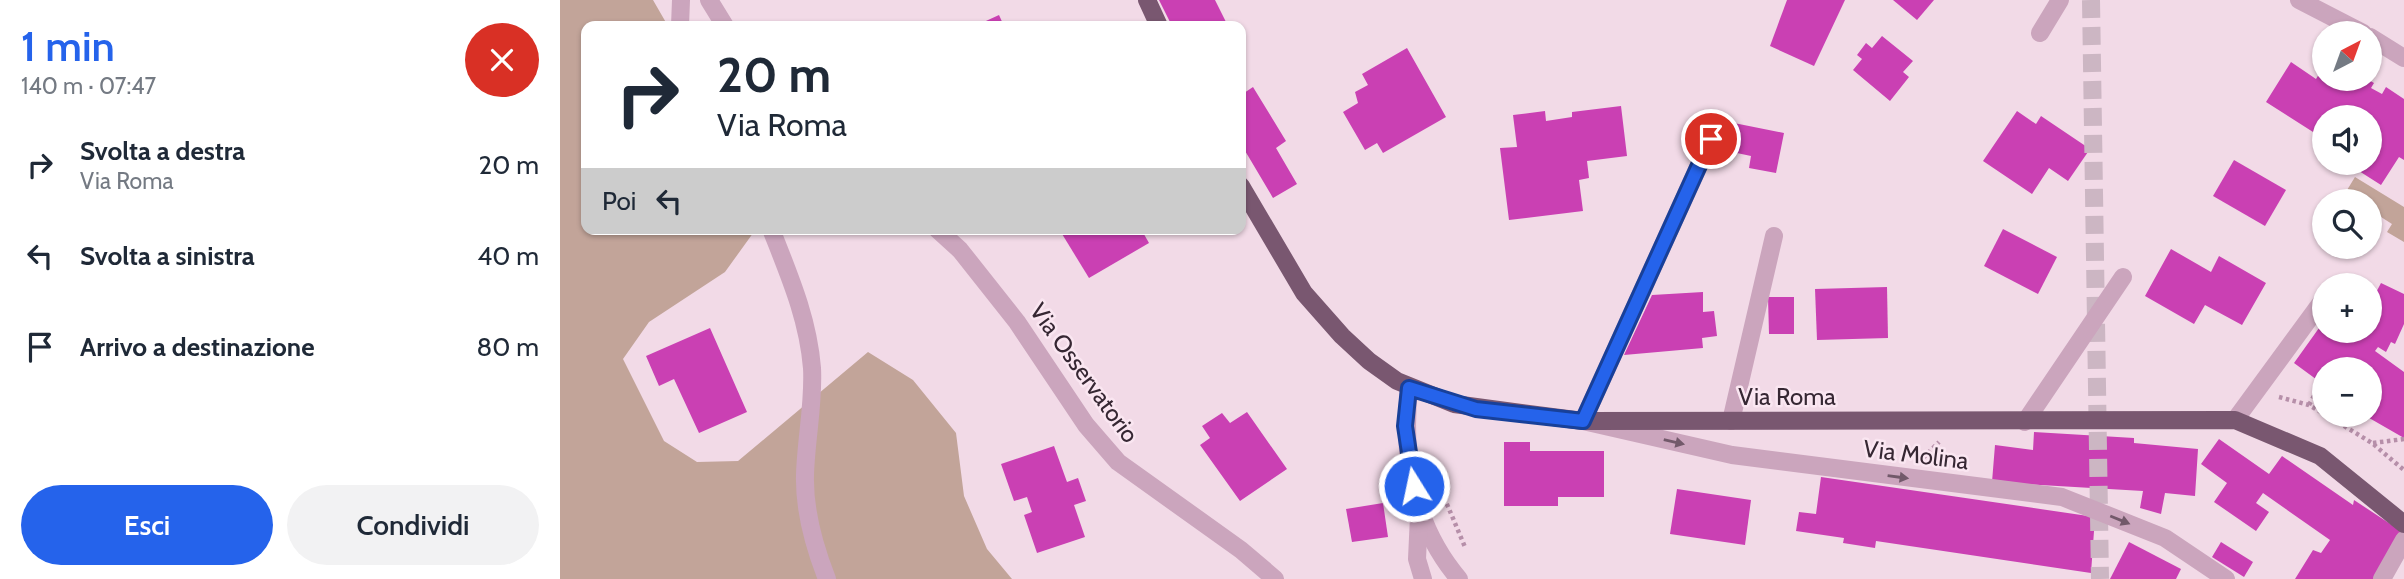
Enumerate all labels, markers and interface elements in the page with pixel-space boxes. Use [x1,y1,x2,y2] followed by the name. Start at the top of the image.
[21,20,115,72] text: 1 min
[2312,21,2382,91] north arrow
[2312,21,2382,427] map controls
[465,23,539,97] button: close
[717,45,831,104] text: 20 m
[602,49,693,140] icon: right
[21,72,156,100] text: 140 m · 07:47
[717,105,847,144] text: Via Roma
[2312,105,2382,175] button: sound
[1681,109,1741,169] pin
[1692,120,1730,158] icon: arrive
[80,135,245,167] text: Svolta a destra
[21,146,59,184] icon: right
[479,149,539,181] text: 20 m
[80,167,173,195] text: Via Roma
[650,182,688,220] icon: left
[602,185,636,217] text: Poi
[2312,189,2382,259] button: search
[21,237,59,275] icon: left
[80,240,255,272] text: Svolta a sinistra
[477,240,539,272] text: 40 m
[2312,273,2382,343] button: +
[1024,297,1145,448] street label: Via Osservatorio
[21,328,59,366] icon: arrive
[80,331,315,363] text: Arrivo a destinazione
[476,331,539,363] text: 80 m
[2312,357,2382,427] button: −
[1738,382,1836,411] street label: Via Roma
[1862,434,1971,475] street label: Via Molina
[1663,436,1685,447] one-way arrow
[1377,449,1451,523] position arrow
[1888,472,1910,483] one-way arrow
[21,485,273,565] button: Esci
[287,485,539,565] button: Condividi
[2110,514,2131,525] one-way arrow

